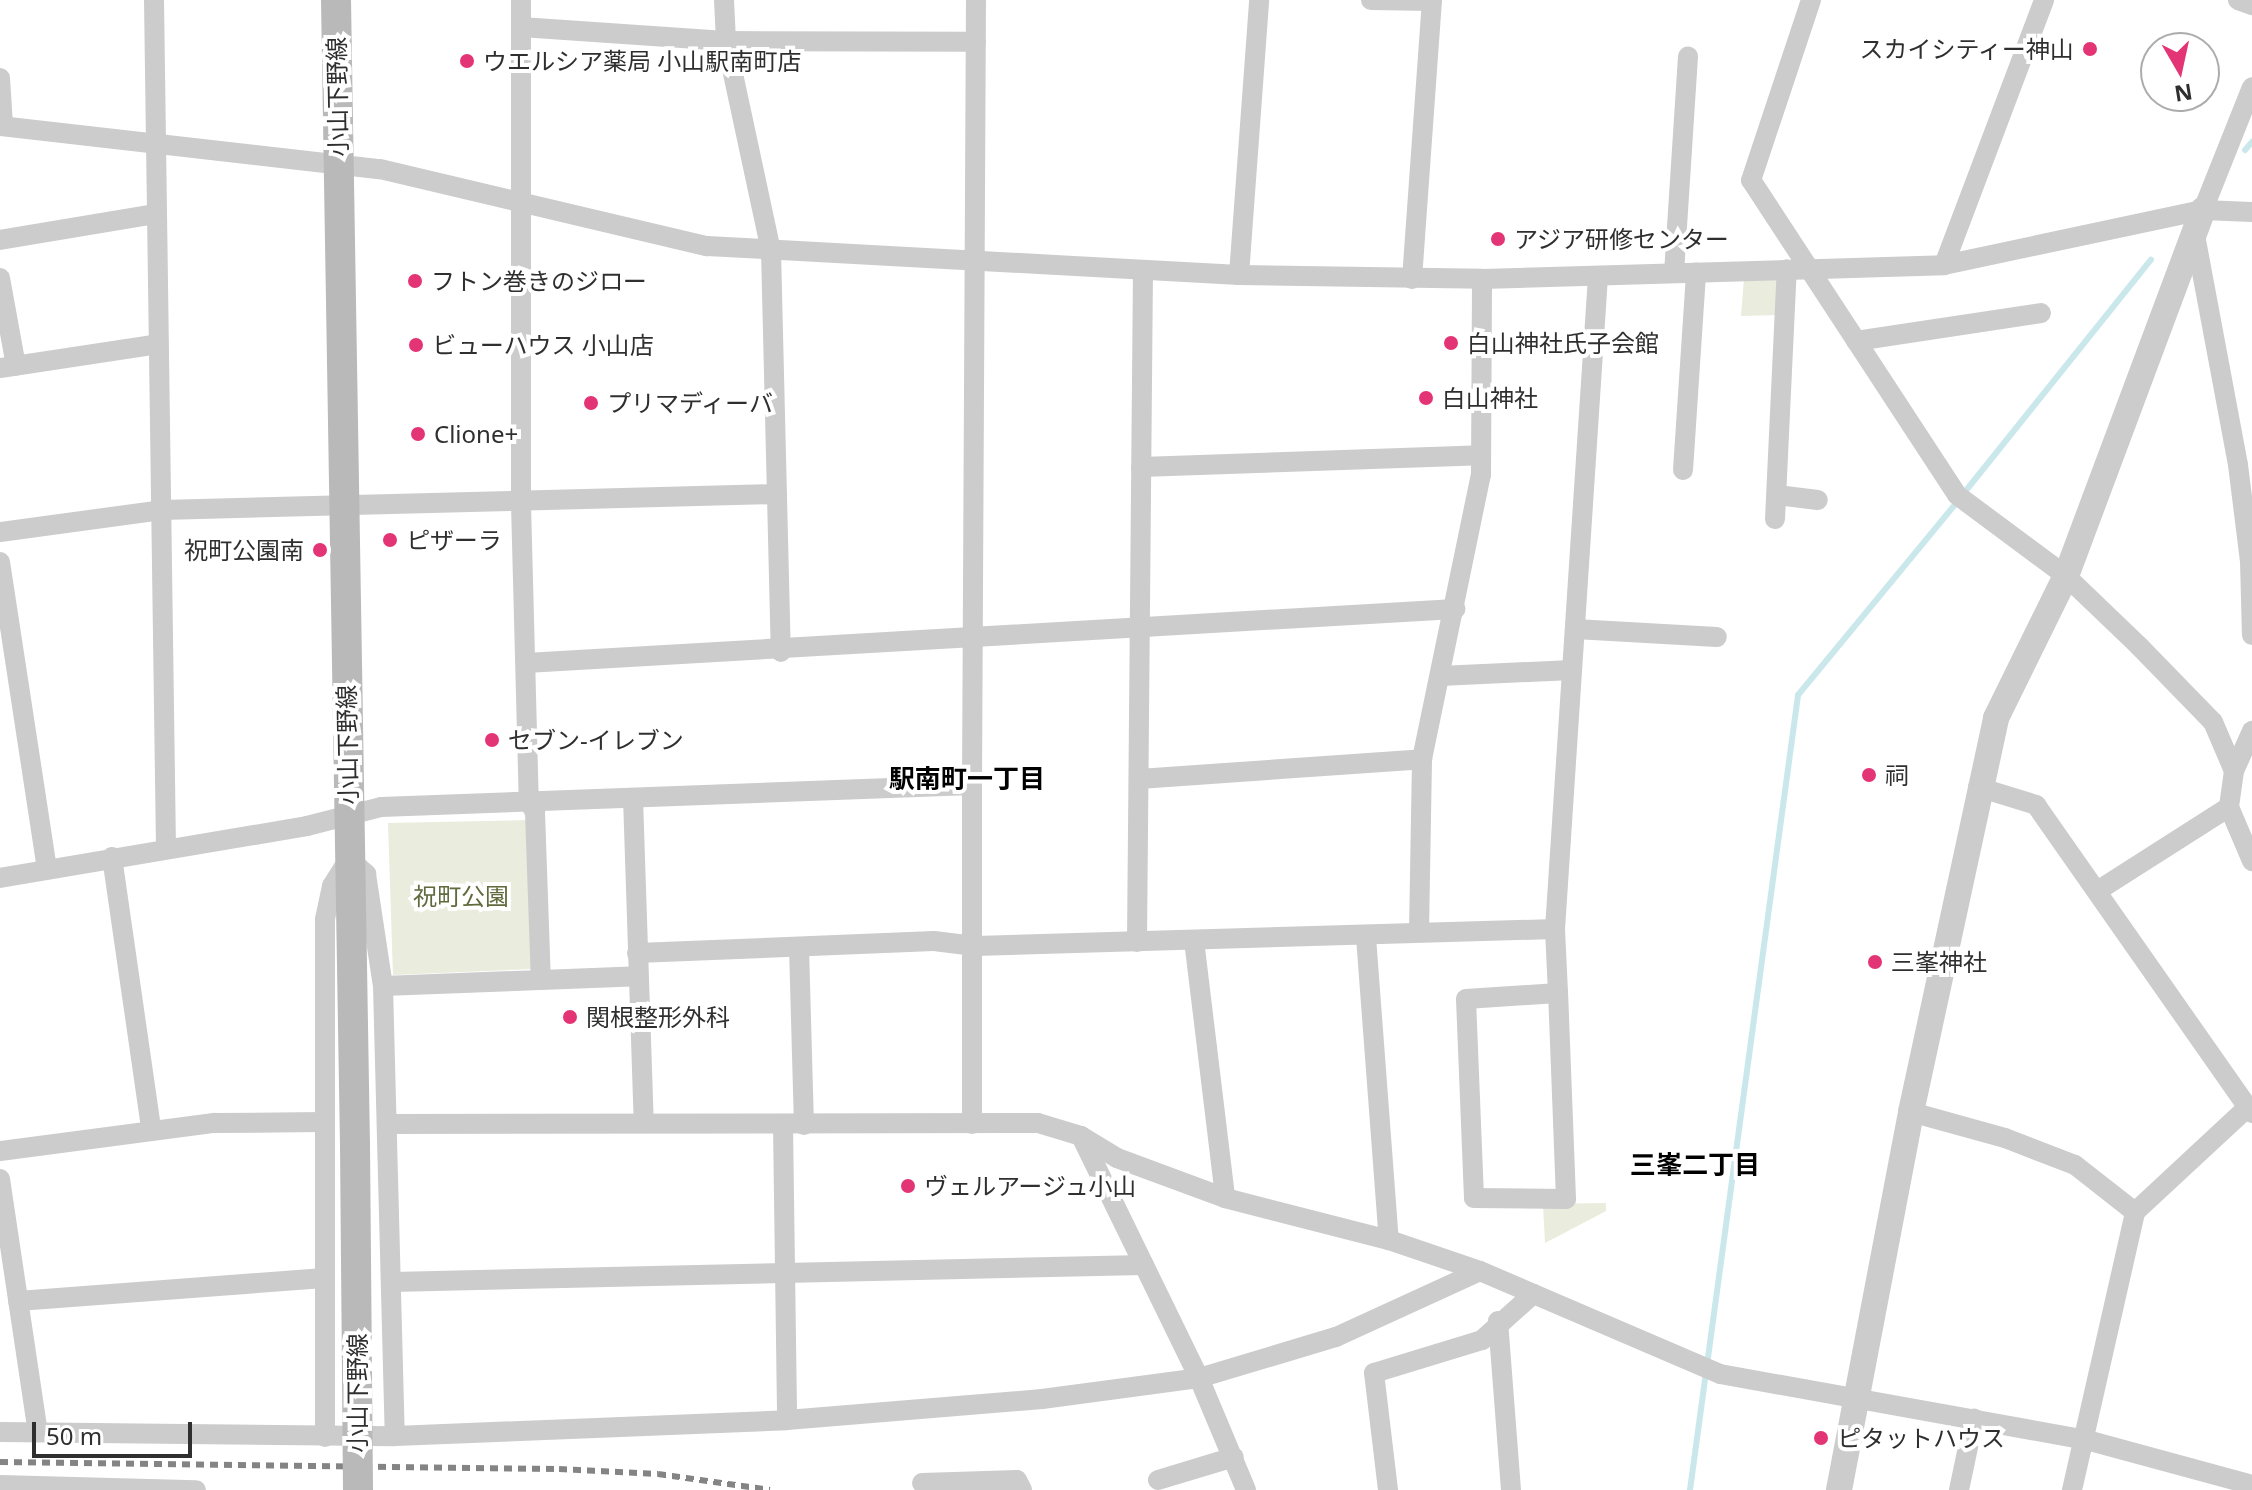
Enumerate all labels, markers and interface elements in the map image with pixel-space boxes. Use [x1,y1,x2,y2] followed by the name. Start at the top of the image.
[2140,32,2220,112] north arrow
[1858,35,2074,63] place label: スカイシティー神山
[322,37,352,157] street label: 小山下野線
[2081,40,2099,58] marker: スカイシティー神山
[483,47,801,75] place label: ウエルシア薬局 小山駅南町店
[458,52,476,70] marker: ウエルシア薬局 小山駅南町店
[2172,78,2195,110] text: N
[1514,225,1730,253] place label: アジア研修センター
[1489,230,1507,248] marker: アジア研修センター
[431,267,647,295] place label: フトン巻きのジロー
[406,272,424,290] marker: フトン巻きのジロー
[1467,329,1659,357] place label: 白山神社氏子会館
[432,331,654,359] place label: ビューハウス 小山店
[1442,334,1460,352] marker: 白山神社氏子会館
[407,336,425,354] marker: ビューハウス 小山店
[1442,384,1538,412] place label: 白山神社
[607,389,775,417] place label: プリマディーバ
[1417,389,1435,407] marker: 白山神社
[582,394,600,412] marker: プリマディーバ
[434,420,518,448] place label: Clione+
[409,425,427,443] marker: Clione+
[406,526,502,554] place label: ピザーラ
[381,531,399,549] marker: ピザーラ
[184,536,304,564] place label: 祝町公園南
[311,541,329,559] marker: 祝町公園南
[332,685,362,805] street label: 小山下野線
[508,726,684,754] place label: セブン-イレブン
[483,731,501,749] marker: セブン-イレブン
[1885,761,1909,789] place label: 祠
[889,763,1045,795] district label: 駅南町一丁目
[1860,766,1878,784] marker: 祠
[413,882,509,910] park label: 祝町公園
[1891,948,1987,976] place label: 三峯神社
[1866,953,1884,971] marker: 三峯神社
[586,1003,730,1031] place label: 関根整形外科
[561,1008,579,1026] marker: 関根整形外科
[1630,1149,1760,1181] district label: 三峯二丁目
[924,1172,1139,1200] place label: ヴェルアージュ小山
[899,1177,917,1195] marker: ヴェルアージュ小山
[343,1333,371,1453] street label: 小山下野線
[36,1406,196,1456] scale bar
[46,1419,102,1452] text: 50 m
[1837,1424,2005,1452] place label: ピタットハウス
[1812,1429,1830,1447] marker: ピタットハウス

